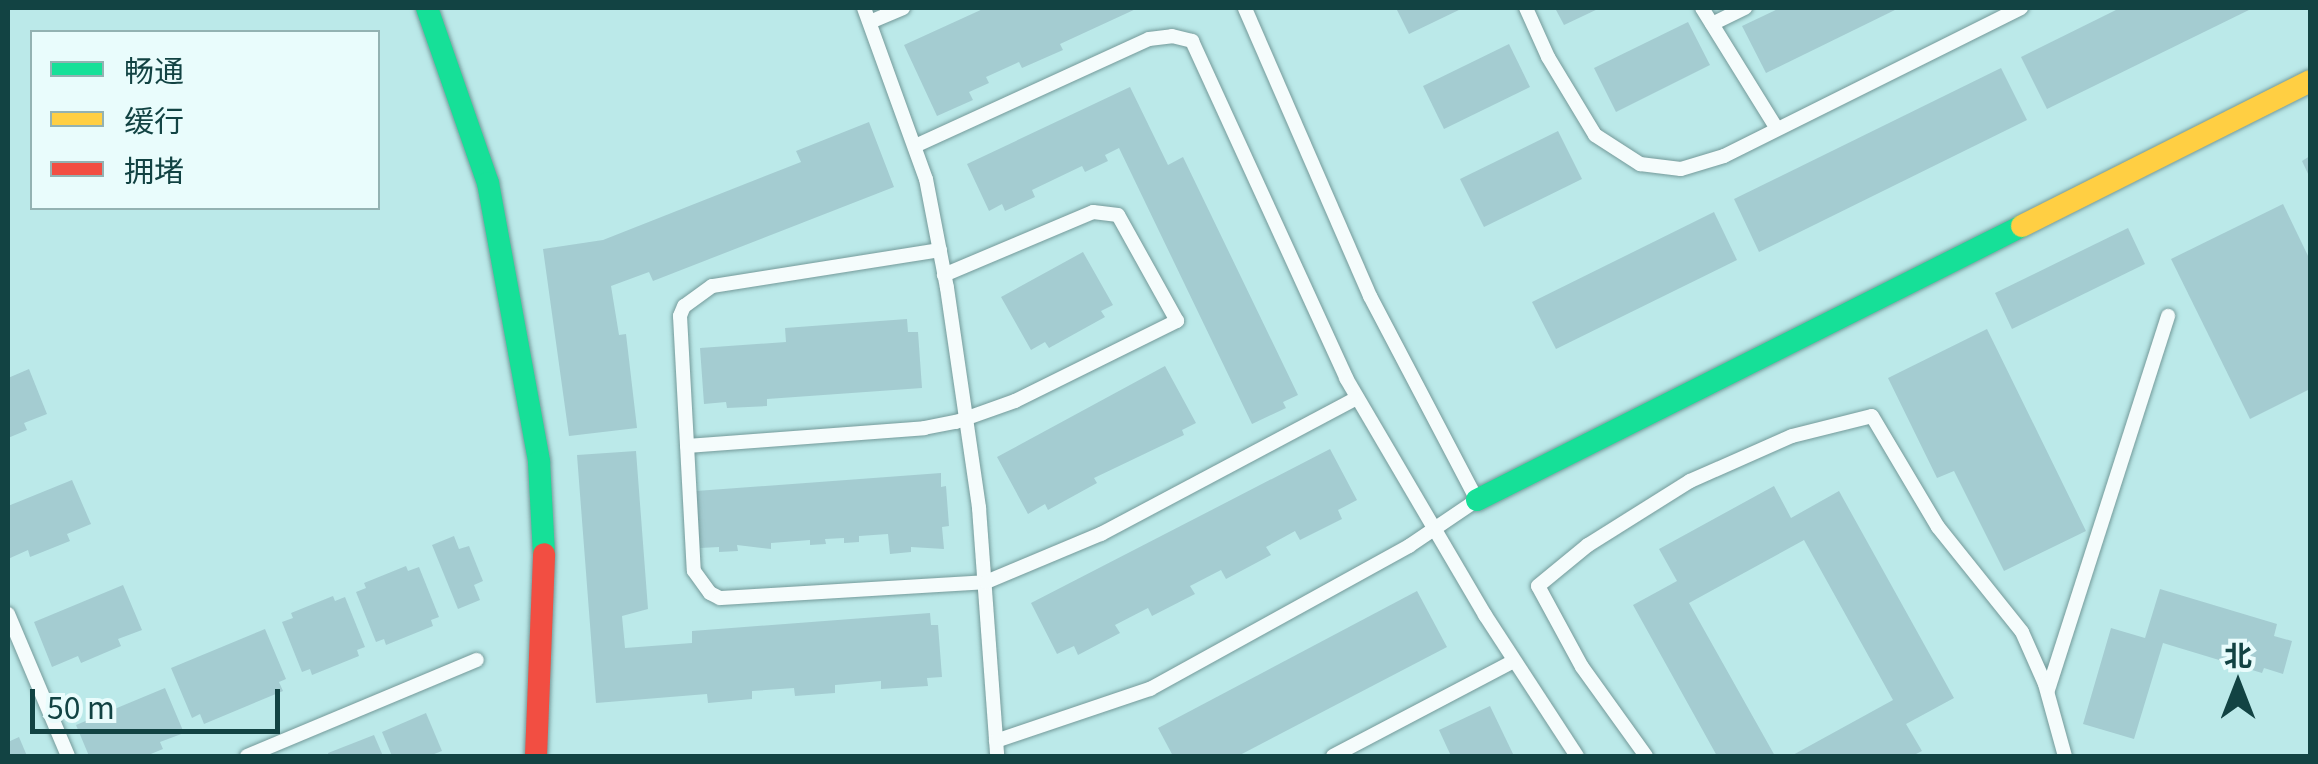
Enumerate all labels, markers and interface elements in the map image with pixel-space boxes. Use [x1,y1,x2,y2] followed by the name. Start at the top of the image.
[30,30,380,210] legend
[124,47,184,91] text: 畅通
[124,97,184,141] text: 缓行
[124,147,184,191] text: 拥堵
[2188,634,2288,734] north arrow
[2224,634,2252,674] text: 北
[35,669,285,731] scale bar
[47,684,115,728] text: 50 m

